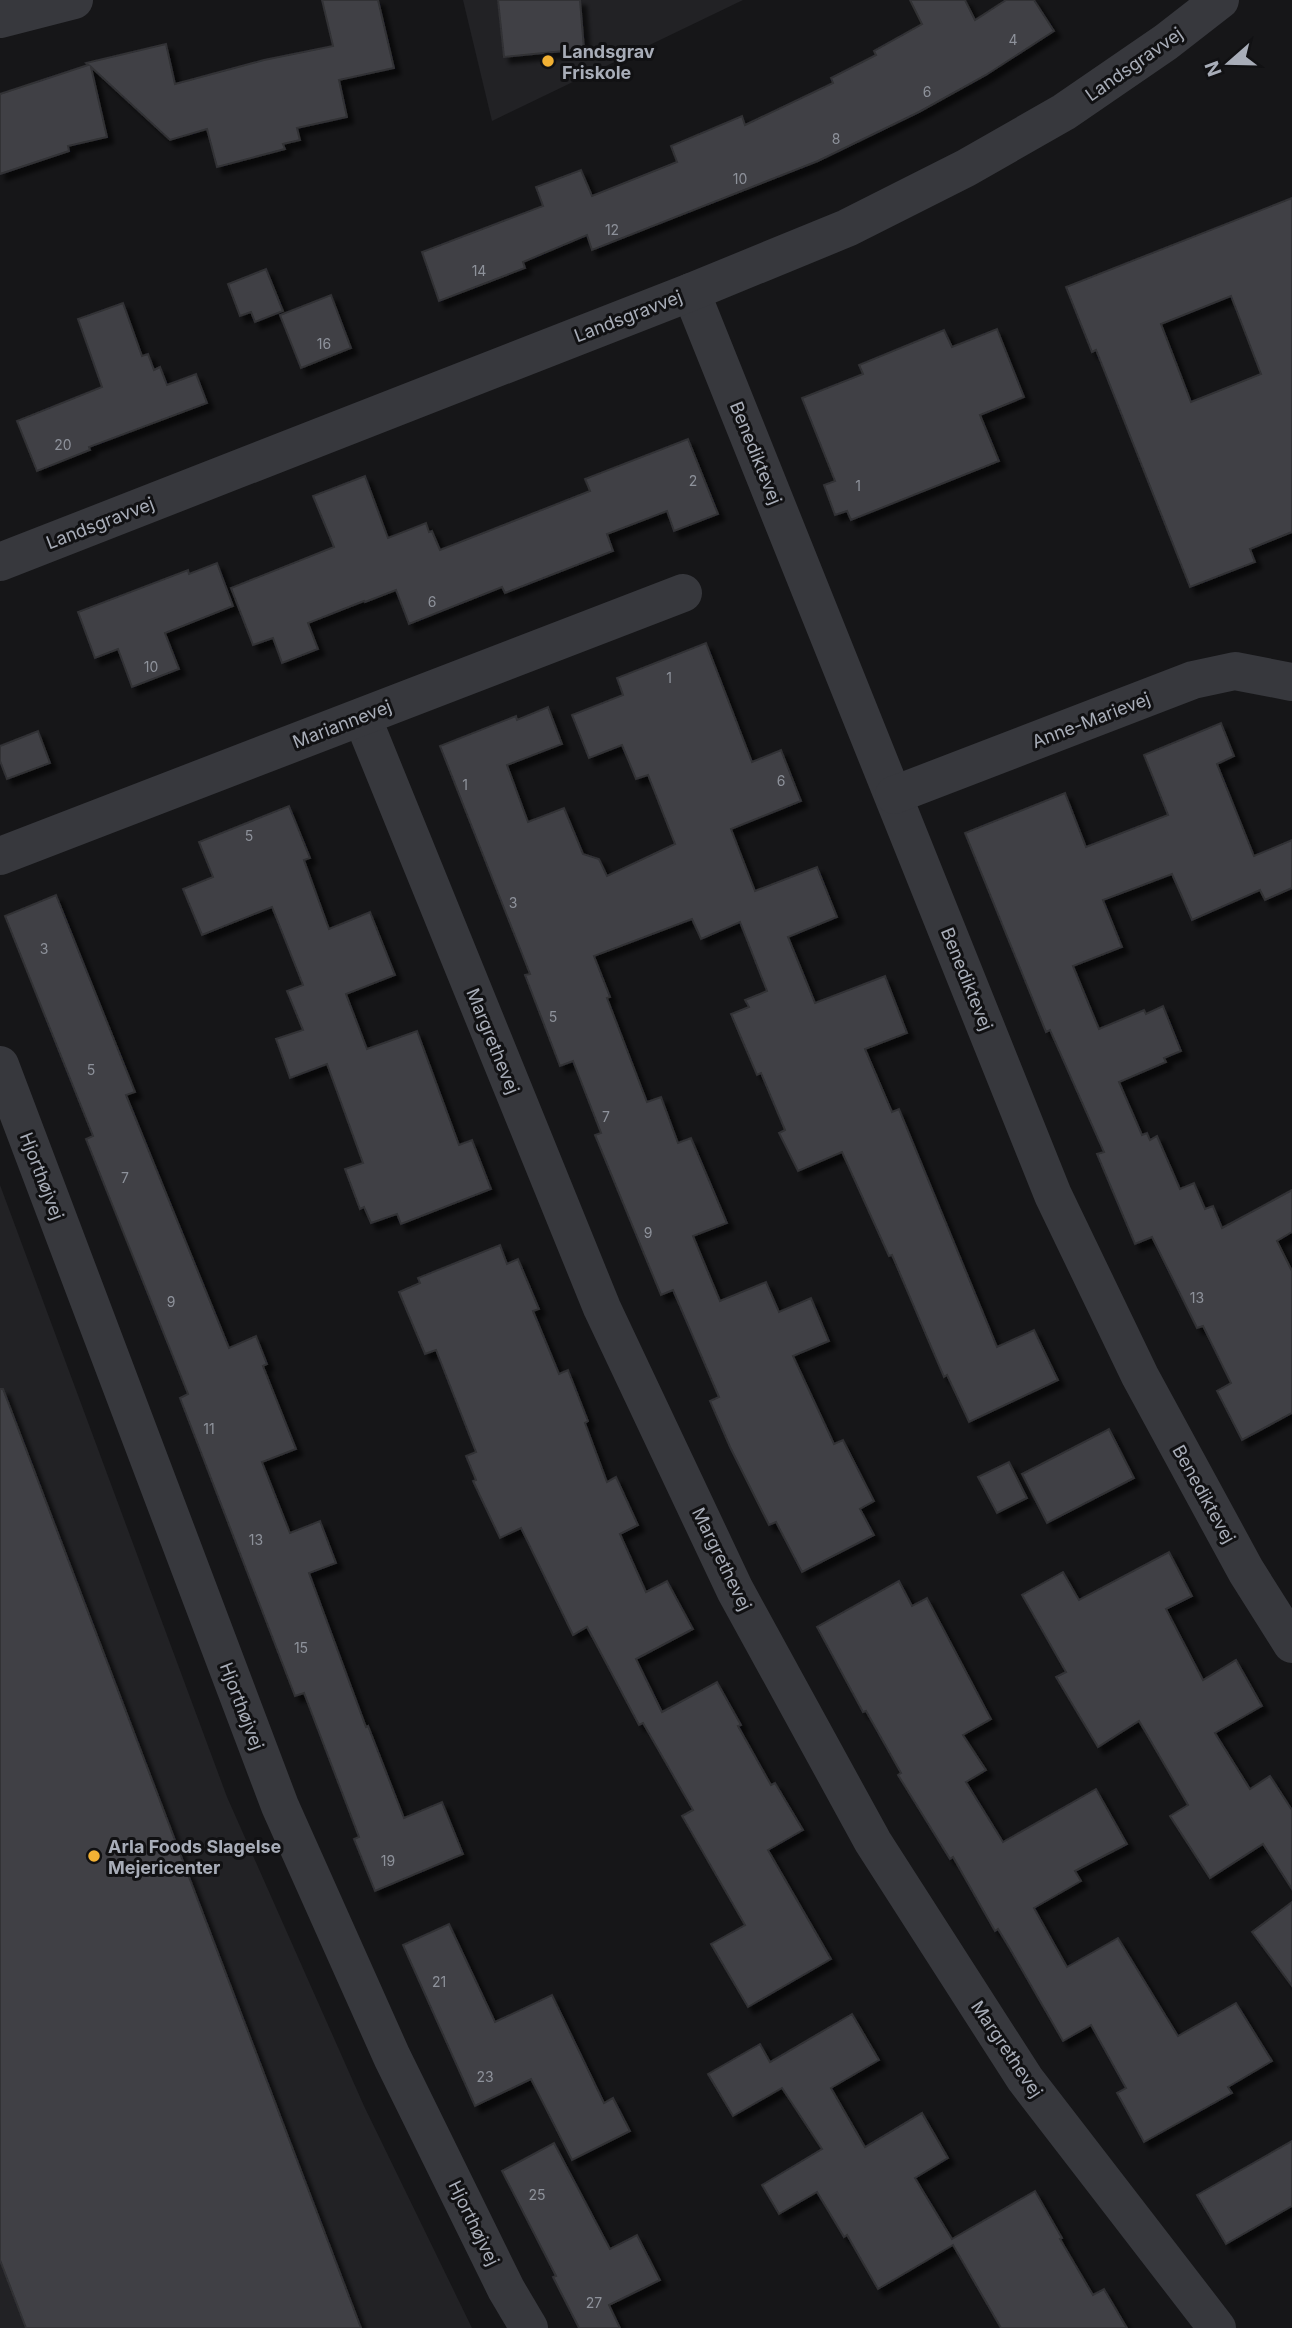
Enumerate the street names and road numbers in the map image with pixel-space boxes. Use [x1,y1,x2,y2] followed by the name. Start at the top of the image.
[1081,23,1187,105] street label: Landsgravvej
[571,286,685,346] street label: Landsgravvej
[726,398,786,508] street label: Benediktevej
[43,493,157,553] street label: Landsgravvej
[1029,688,1153,752] street label: Anne-Marievej
[290,696,394,752] street label: Mariannevej
[937,924,997,1034] street label: Benediktevej
[462,985,524,1097] street label: Margrethevej
[16,1129,68,1223] street label: Hjorthøjvej
[1168,1441,1240,1547] street label: Benediktevej
[688,1504,756,1614] street label: Margrethevej
[216,1659,268,1753] street label: Hjorthøjvej
[967,1997,1047,2101] street label: Margrethevej
[444,2177,504,2269] street label: Hjorthøjvej

